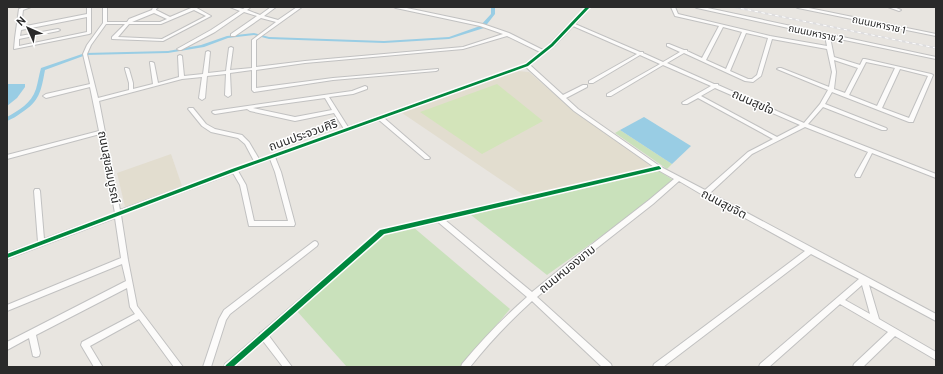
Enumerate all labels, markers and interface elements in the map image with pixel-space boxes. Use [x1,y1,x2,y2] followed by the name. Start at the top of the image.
[8,8,48,48] north arrow
[851,12,907,36] street label: ถนนมหาราช 1
[13,13,29,29] text: N
[787,21,845,46] street label: ถนนมหาราช 2
[730,86,777,118] street label: ถนนสุขใจ
[266,115,339,154] street label: ถนนประจวบศิริ
[95,129,124,204] street label: ถนนสุขสมบูรณ์
[699,185,750,222] street label: ถนนสุขจิต
[535,241,598,296] street label: ถนนหนองขาม

